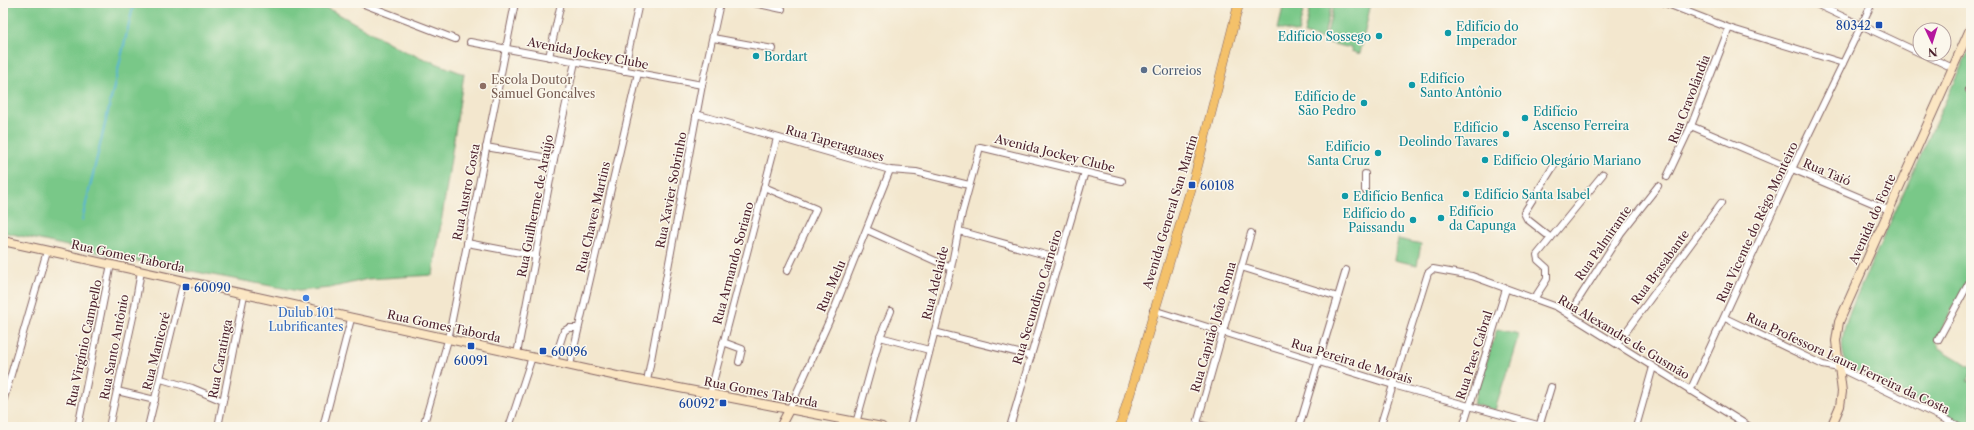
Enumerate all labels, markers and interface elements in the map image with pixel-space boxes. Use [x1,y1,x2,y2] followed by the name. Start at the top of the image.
[1836,18,1871,33] place label: 80342
[1456,19,1519,48] place label: Edifício do Imperador
[1874,20,1884,30] marker: 80342
[1912,22,1952,62] north arrow
[1443,28,1453,38] marker: Edifício do Imperador
[1278,29,1371,44] place label: Edifício Sossego
[1374,31,1384,41] marker: Edifício Sossego
[525,34,650,72] street label: Avenida Jockey Clube
[1927,45,1938,59] text: N
[764,49,808,64] place label: Bordart
[751,51,761,61] marker: Bordart
[1665,52,1713,146] street label: Rua Cravolândia
[1152,63,1202,78] place label: Correios
[1139,65,1149,75] marker: Correios
[1420,71,1502,100] place label: Edifício Santo Antônio
[491,72,595,101] place label: Escola Doutor Samuel Goncalves
[1407,80,1417,90] marker: Edifício Santo Antônio
[478,81,488,91] marker: Escola Doutor Samuel Goncalves
[1294,89,1356,118] place label: Edifício de São Pedro
[1359,98,1369,108] marker: Edifício de São Pedro
[1532,104,1630,133] place label: Edifício Ascenso Ferreira
[1520,113,1530,123] marker: Edifício Ascenso Ferreira
[1399,120,1498,149] place label: Edifício Deolindo Tavares
[784,122,886,164] street label: Rua Taperaguases
[1501,129,1511,139] marker: Edifício Deolindo Tavares
[652,130,690,250] street label: Rua Xavier Sobrinho
[992,131,1117,175] street label: Avenida Jockey Clube
[514,133,556,279] street label: Rua Guilherme de Araújo
[1139,133,1201,292] street label: Avenida General San Martin
[1308,139,1370,168] place label: Edifício Santa Cruz
[1713,139,1801,305] street label: Rua Vicente do Rêgo Monteiro
[449,142,483,242] street label: Rua Austro Costa
[1373,148,1383,158] marker: Edifício Santa Cruz
[1493,153,1641,168] place label: Edifício Olegário Mariano
[1480,155,1490,165] marker: Edifício Olegário Mariano
[1801,155,1853,189] street label: Rua Taió
[573,160,613,274] street label: Rua Chaves Martins
[1845,171,1899,267] street label: Avenida do Forte
[1200,178,1234,193] place label: 60108
[1187,180,1197,190] marker: 60108
[1474,187,1590,202] place label: Edifício Santa Isabel
[1353,189,1444,204] place label: Edifício Benfica
[1461,189,1471,199] marker: Edifício Santa Isabel
[1340,191,1350,201] marker: Edifício Benfica
[709,200,757,326] street label: Rua Armando Soriano
[1572,203,1634,283] street label: Rua Palmirante
[1449,204,1517,233] place label: Edifício da Capunga
[1343,206,1406,235] place label: Edifício do Paissandu
[1436,213,1446,223] marker: Edifício da Capunga
[1408,215,1418,225] marker: Edifício do Paissandu
[1628,226,1692,307] street label: Rua Brasabante
[1009,228,1065,366] street label: Rua Secundino Carneiro
[70,237,187,276] street label: Rua Gomes Taborda
[919,244,951,321] street label: Rua Adelaide
[813,257,849,314] street label: Rua Melu
[1187,259,1239,394] street label: Rua Capitão João Roma
[63,278,105,408] street label: Rua Virgínio Campello
[194,280,231,295] place label: 60090
[181,282,191,292] marker: 60090
[1555,292,1693,382] street label: Rua Alexandre de Gusmão
[96,293,132,401] street label: Rua Santo Antônio
[301,293,311,303] marker: Dulub 101 Lubrificantes
[268,305,344,334] place label: Dulub 101 Lubrificantes
[386,307,503,346] street label: Rua Gomes Taborda
[1453,308,1496,401] street label: Rua Paes Cabral
[1744,309,1953,417] street label: Rua Professora Laura Ferreira da Costa
[139,310,173,392] street label: Rua Manicoré
[205,317,235,400] street label: Rua Caratinga
[1289,335,1415,387] street label: Rua Pereira de Morais
[466,341,476,351] marker: 60091
[551,344,587,359] place label: 60096
[538,346,548,356] marker: 60096
[454,353,488,368] place label: 60091
[703,374,820,411] street label: Rua Gomes Taborda
[679,396,715,411] place label: 60092
[718,398,728,408] marker: 60092

